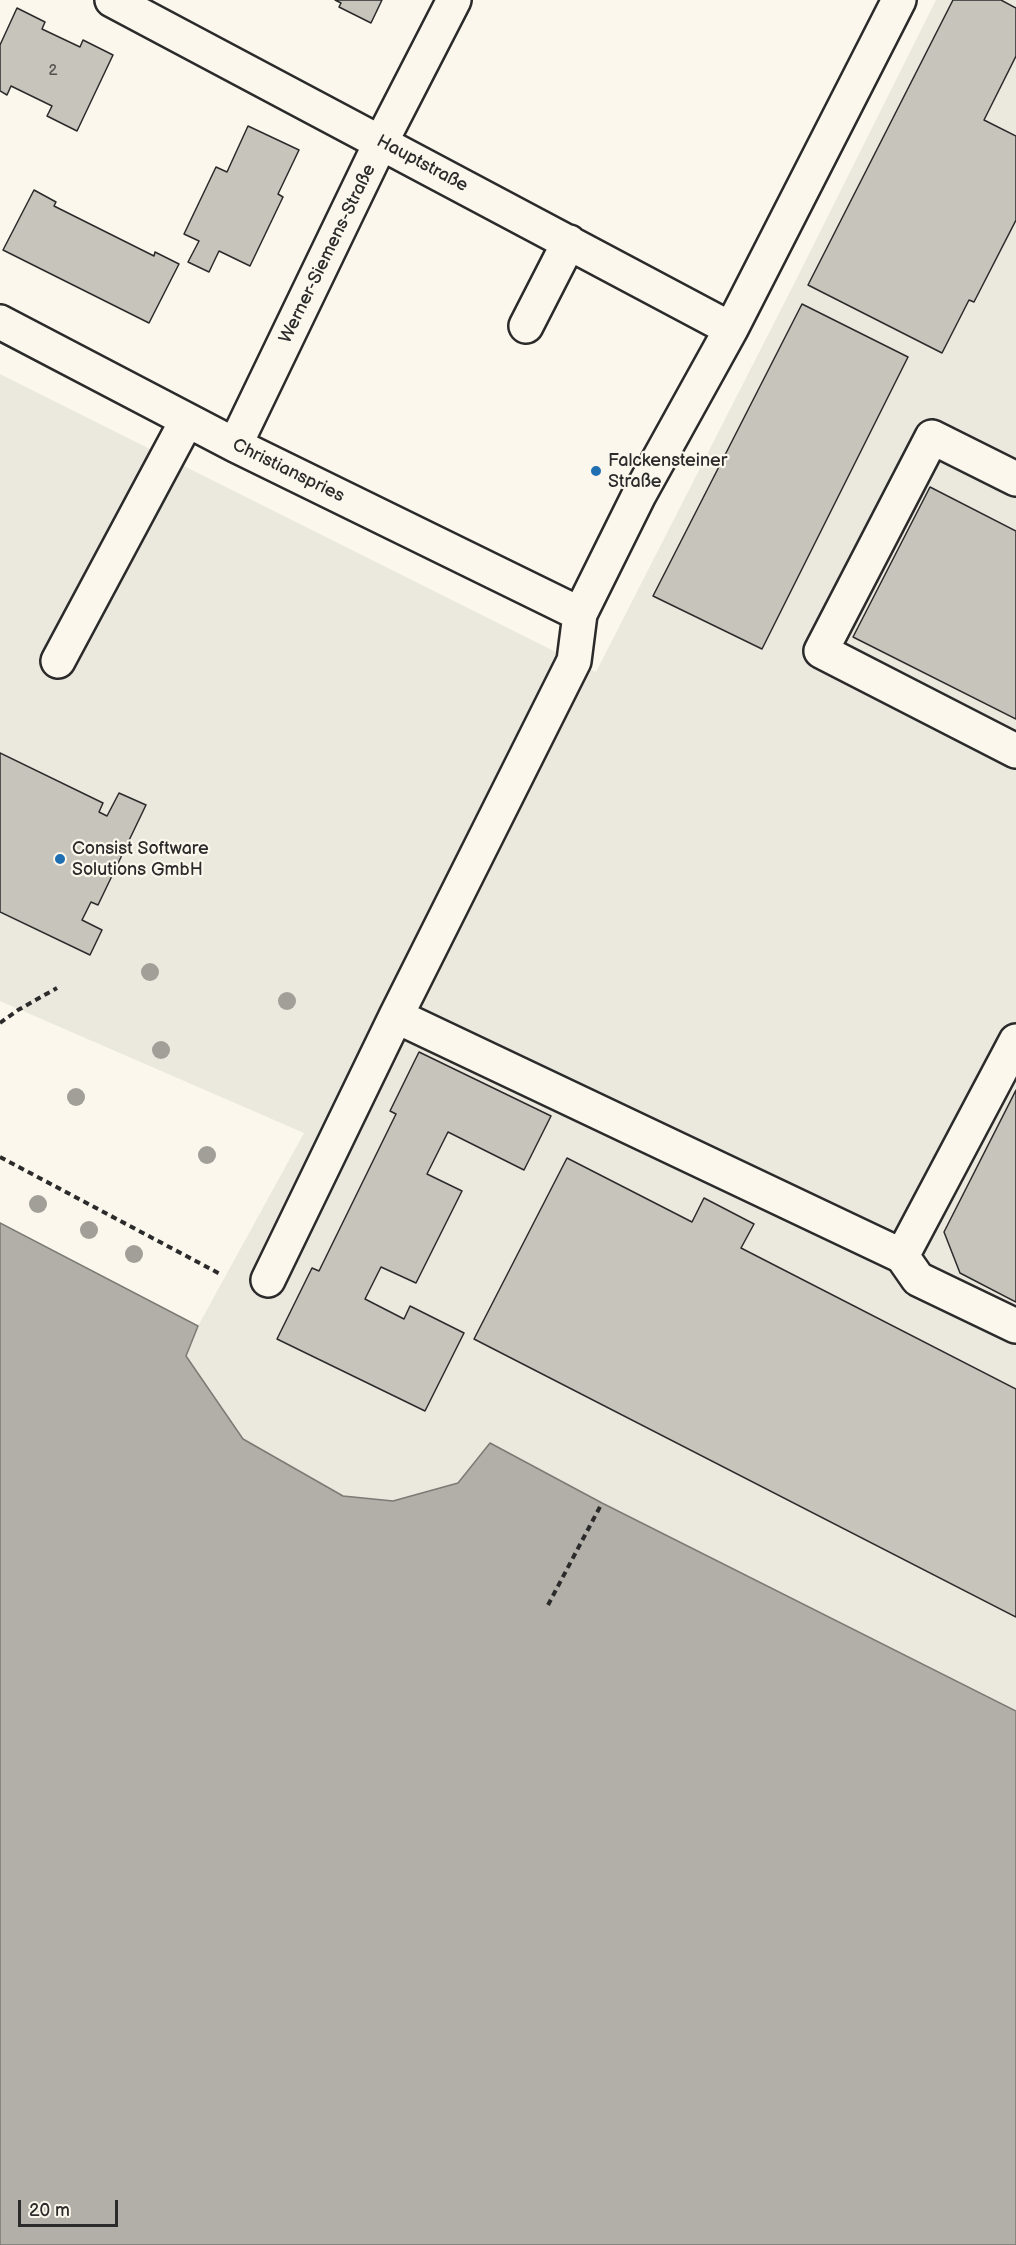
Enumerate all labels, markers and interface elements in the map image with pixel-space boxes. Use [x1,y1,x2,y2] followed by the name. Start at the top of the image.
[49,62,57,80] house number: 2
[373,131,471,197] street label: Hauptstraße
[275,161,381,347] street label: Werner-Siemens-Straße
[228,435,348,507] street label: Christianspries
[608,450,727,492] place label: Falckensteiner Straße
[589,464,603,478] marker: Falckensteiner Straße
[72,838,209,880] place label: Consist Software Solutions GmbH
[53,852,67,866] marker: Consist Software Solutions GmbH
[21,2188,122,2226] scale bar
[29,2200,70,2221] text: 20 m

